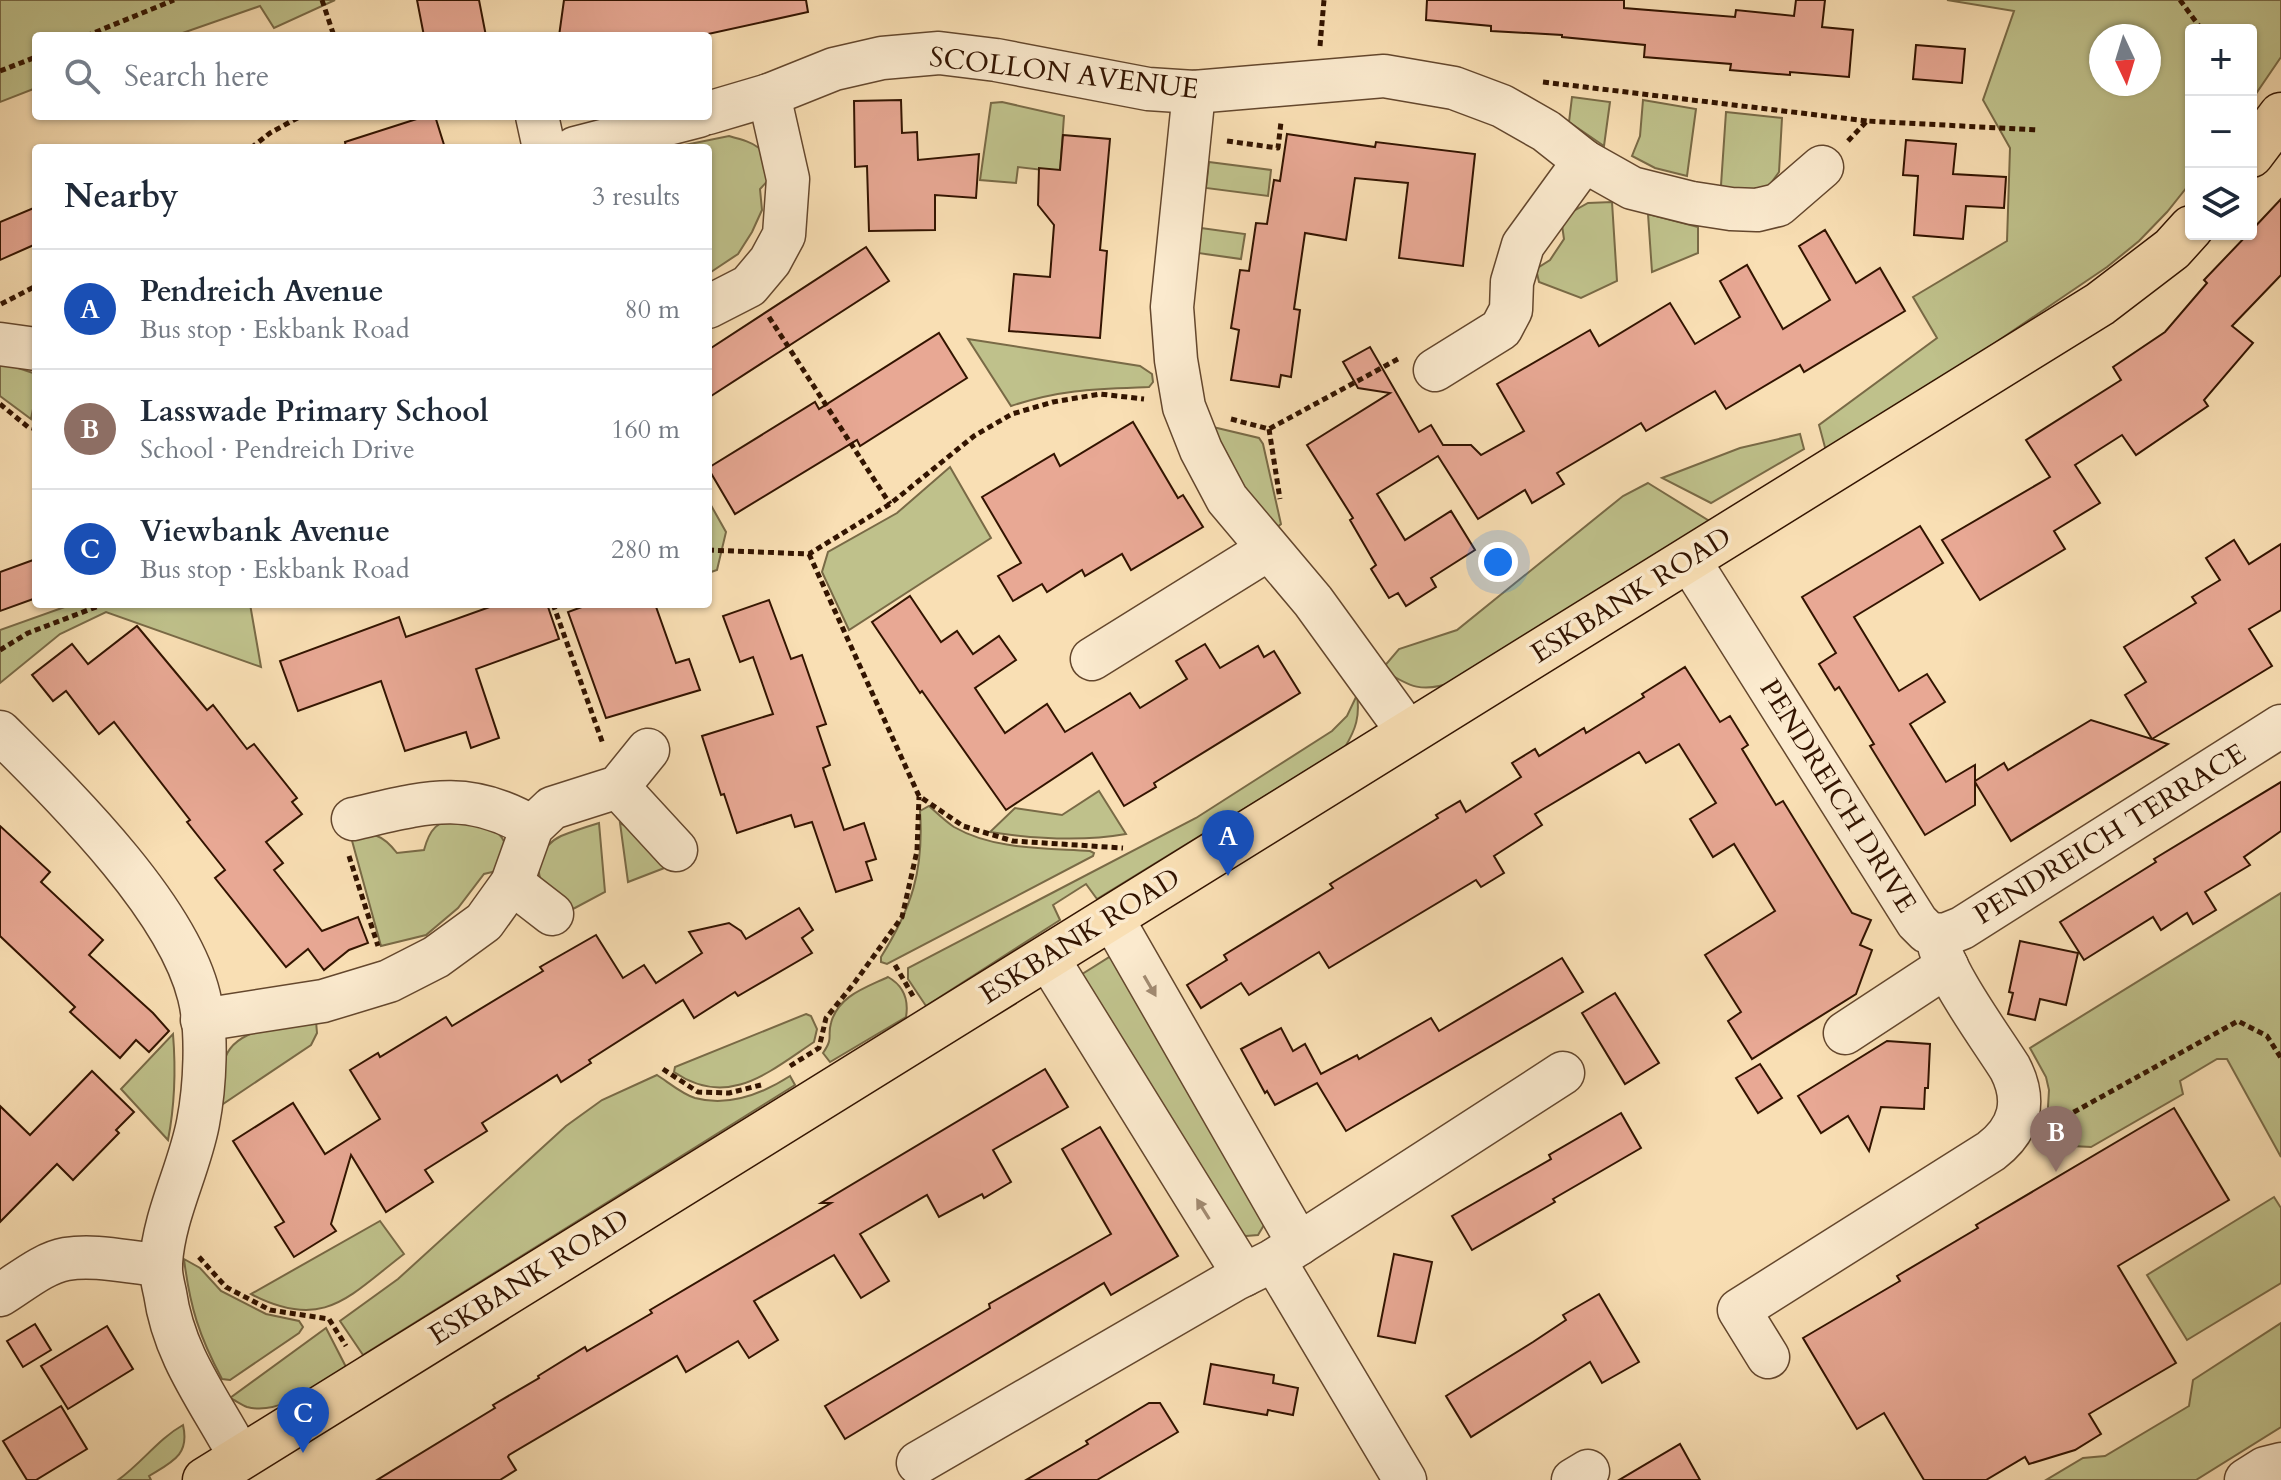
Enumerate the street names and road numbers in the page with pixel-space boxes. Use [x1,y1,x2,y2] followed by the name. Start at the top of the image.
[927,38,1201,108] street label: SCOLLON AVENUE
[1524,518,1738,672] street label: ESKBANK ROAD
[1751,672,1925,920] street label: PENDREICH DRIVE
[1967,735,2253,933] street label: PENDREICH TERRACE
[973,859,1187,1013] street label: ESKBANK ROAD
[422,1200,636,1354] street label: ESKBANK ROAD

